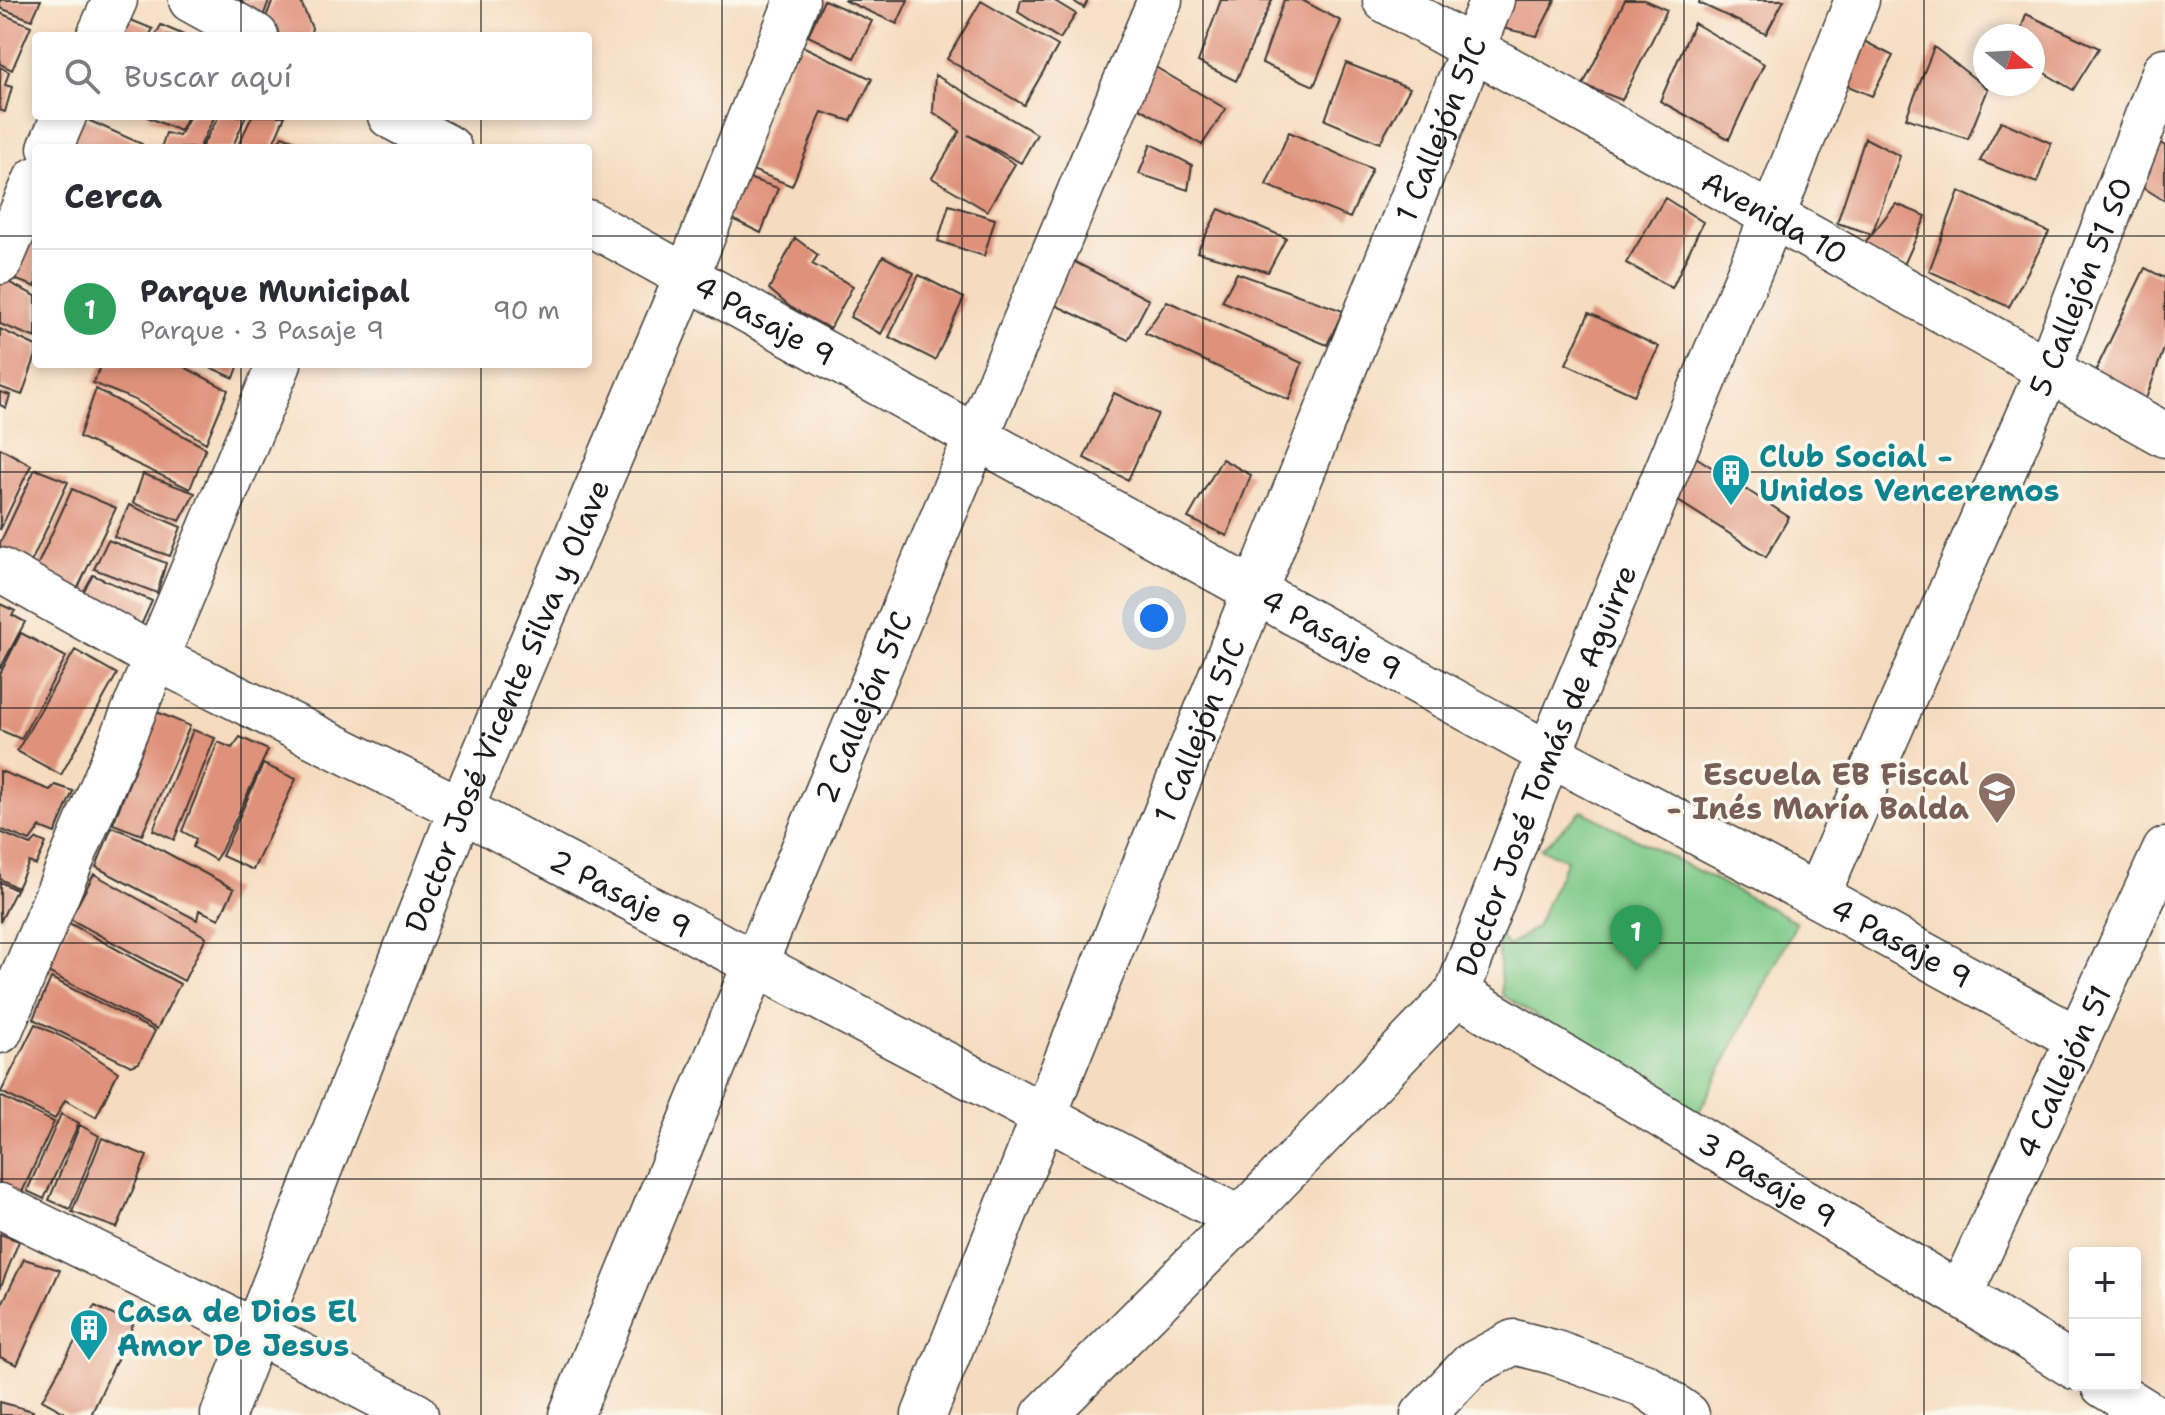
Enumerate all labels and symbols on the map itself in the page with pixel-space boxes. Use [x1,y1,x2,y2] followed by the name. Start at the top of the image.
[1973,24,2045,96] north arrow
[1385,30,1496,227] street label: 1 Callejón 51C
[1694,160,1855,274] street label: Avenida 10
[2019,171,2142,402] street label: 5 Callejón 51 SO
[687,264,842,375] street label: 4 Pasaje 9
[1759,436,2060,511] place label: Club Social - Unidos Venceremos
[1710,452,1752,507] building icon: Club Social - Unidos Venceremos
[394,473,619,938] street label: Doctor José Vicente Silva y Olave
[1445,558,1646,982] street label: Doctor José Tomás de Aguirre
[1254,578,1409,689] street label: 4 Pasaje 9
[1134,598,1174,638] your location
[804,605,922,809] street label: 2 Callejón 51C
[1143,631,1254,829] street label: 1 Callejón 51C
[1666,754,1969,829] place label: Escuela EB Fiscal - Inés María Balda
[1976,770,2018,825] school or university icon: Escuela EB Fiscal - Inés María Balda
[543,839,699,947] street label: 2 Pasaje 9
[1824,887,1979,997] street label: 4 Pasaje 9
[1610,905,1662,971] pin: 1
[2005,978,2121,1165] street label: 4 Callejón 51
[1690,1122,1844,1237] street label: 3 Pasaje 9
[117,1291,357,1366] place label: Casa de Dios El Amor De Jesus
[68,1307,110,1362] building icon: Casa de Dios El Amor De Jesus

